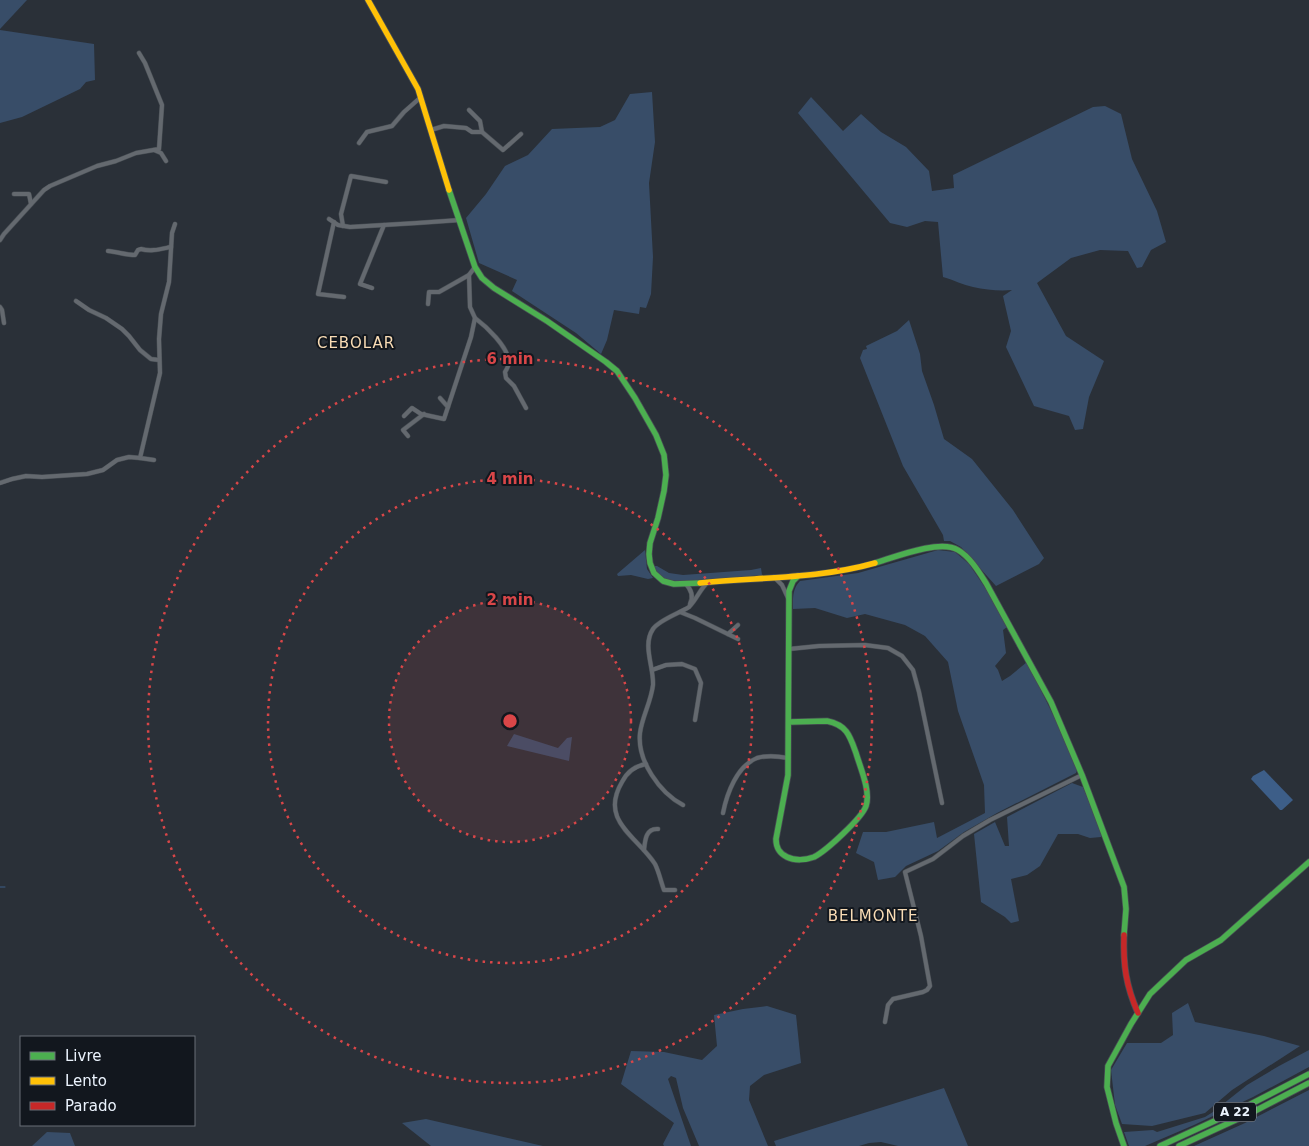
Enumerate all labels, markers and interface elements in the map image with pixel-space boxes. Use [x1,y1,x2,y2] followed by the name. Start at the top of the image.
[317,334,395,352] district label: CEBOLAR
[486,350,534,368] text: 6 min
[486,470,534,488] text: 4 min
[486,591,534,609] text: 2 min
[501,712,519,730] centre of rings
[828,907,918,925] district label: BELMONTE
[20,1036,195,1126] legend
[65,1047,101,1065] text: Livre
[65,1072,107,1090] text: Lento
[65,1097,117,1115] text: Parado
[1214,1102,1256,1122] road number: A 22

